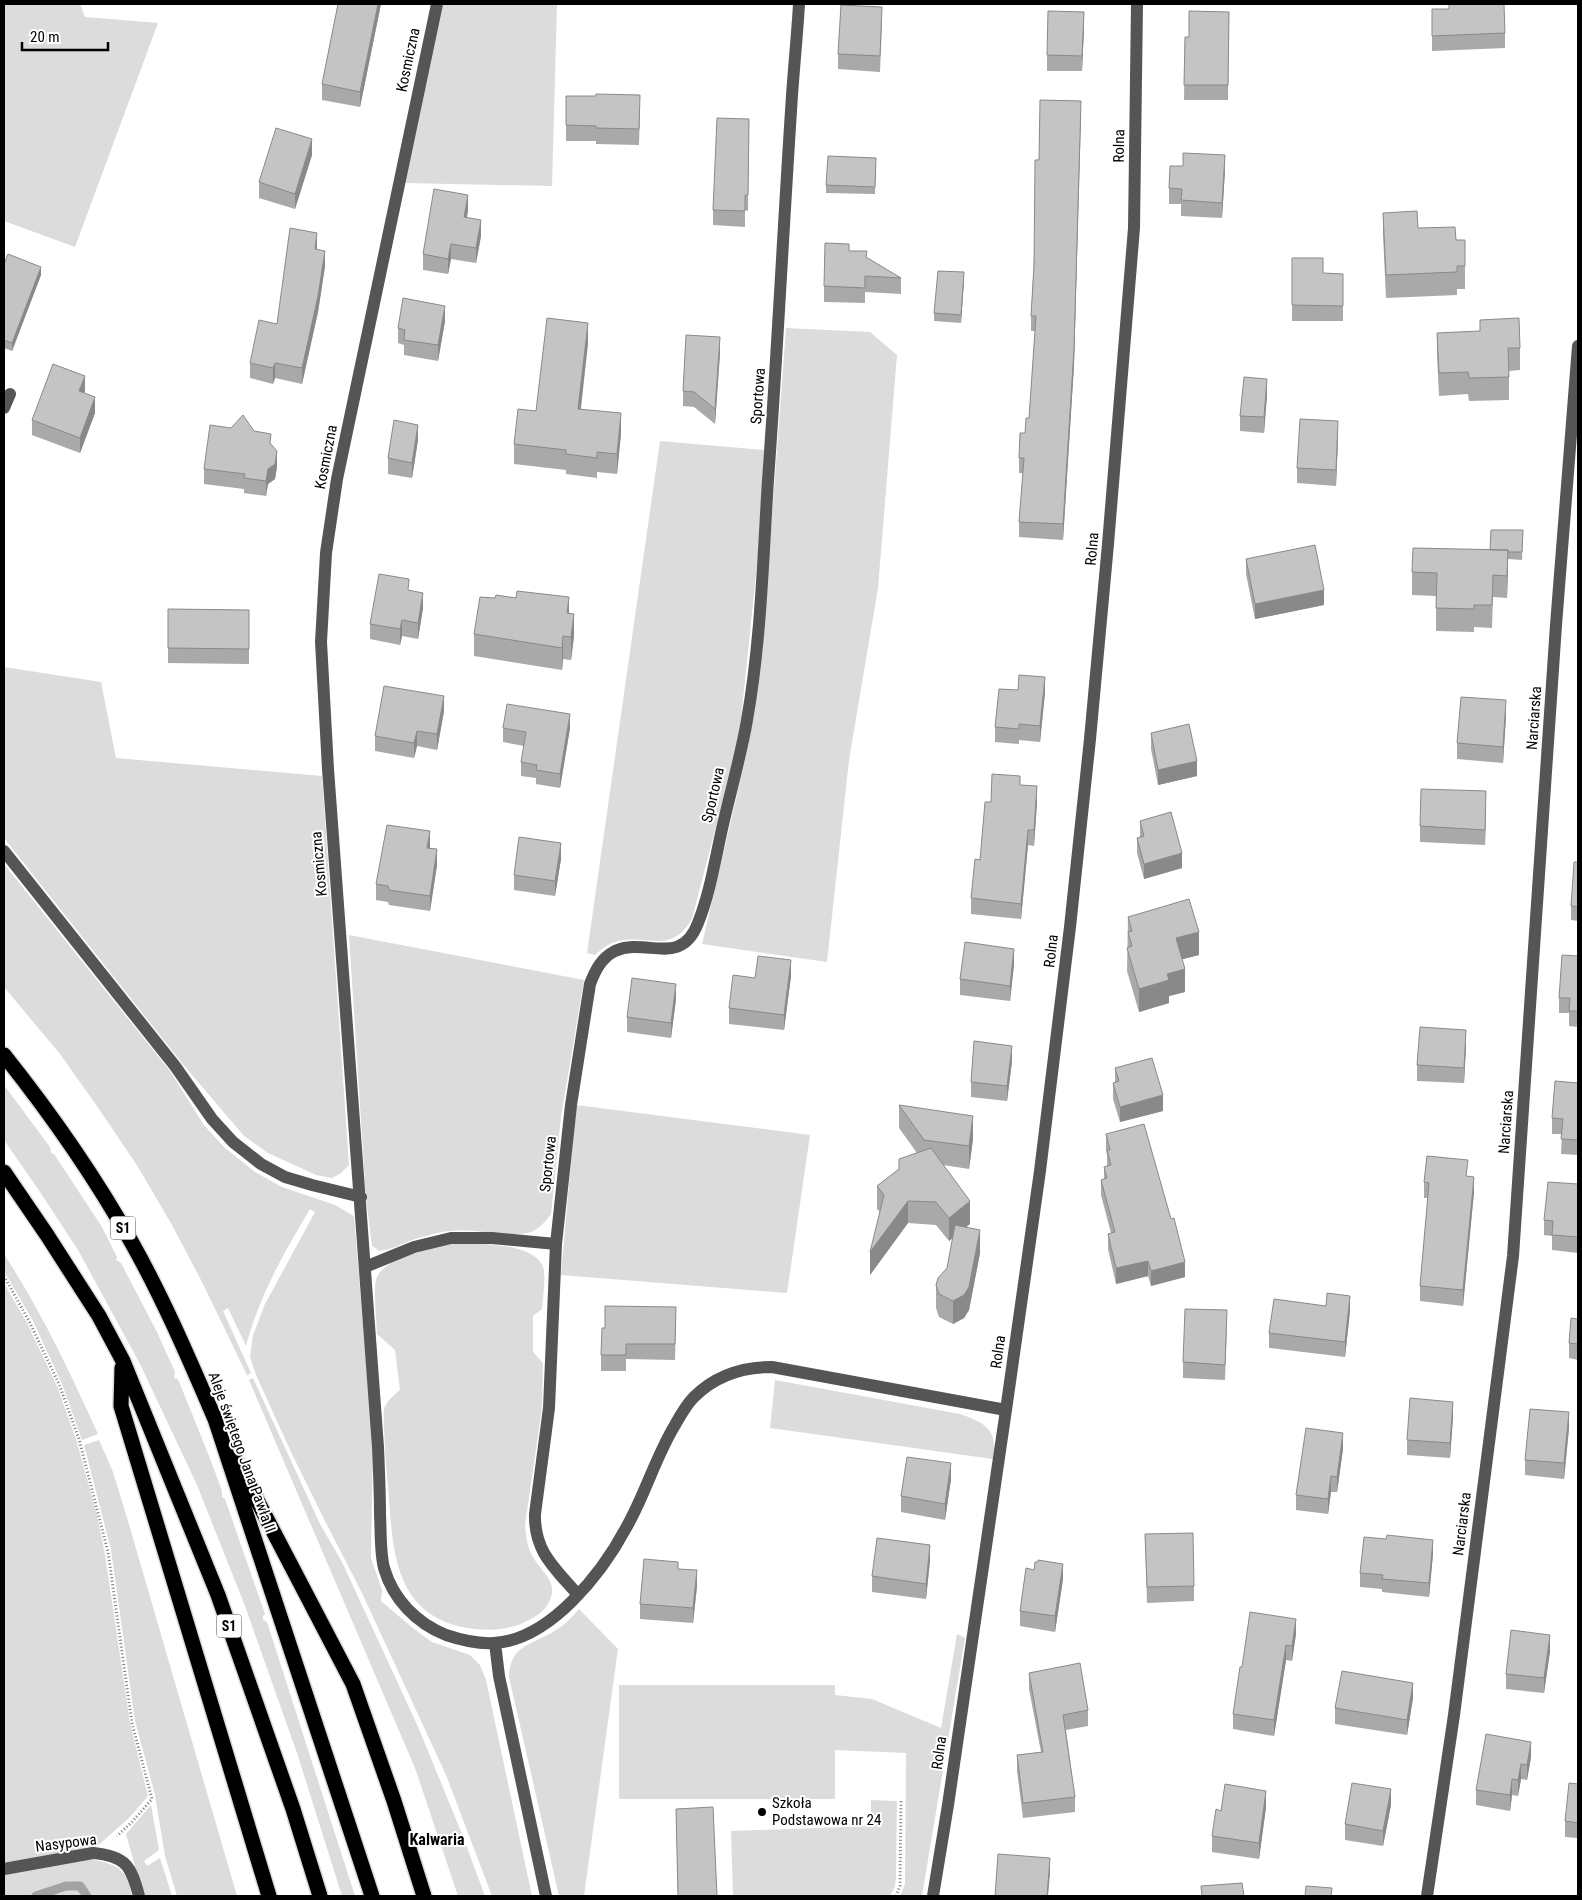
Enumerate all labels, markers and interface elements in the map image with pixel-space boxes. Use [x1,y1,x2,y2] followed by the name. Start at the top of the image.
[22,20,109,52] scale bar
[392,26,424,94] street label: Kosmiczna
[30,28,60,46] text: 20 m
[1110,129,1128,163] street label: Rolna
[747,367,769,425] street label: Sportowa
[311,423,341,491] street label: Kosmiczna
[1082,532,1102,566] street label: Rolna
[1523,686,1545,750] street label: Narciarska
[698,765,728,825] street label: Sportowa
[307,831,331,897] street label: Kosmiczna
[1040,933,1062,969] street label: Rolna
[1495,1090,1517,1154] street label: Narciarska
[536,1135,560,1193] street label: Sportowa
[110,1216,136,1240] road number: S1
[987,1334,1009,1370] street label: Rolna
[205,1369,279,1535] street label: Aleje świętego Jana Pawła II
[1449,1491,1475,1557] street label: Narciarska
[216,1614,242,1638] road number: S1
[928,1735,950,1771] street label: Rolna
[772,1794,881,1829] place label: Szkoła Podstawowa nr 24
[756,1806,768,1818] marker: Szkoła Podstawowa nr 24
[34,1830,98,1856] street label: Nasypowa
[410,1830,465,1849] district label: Kalwaria

